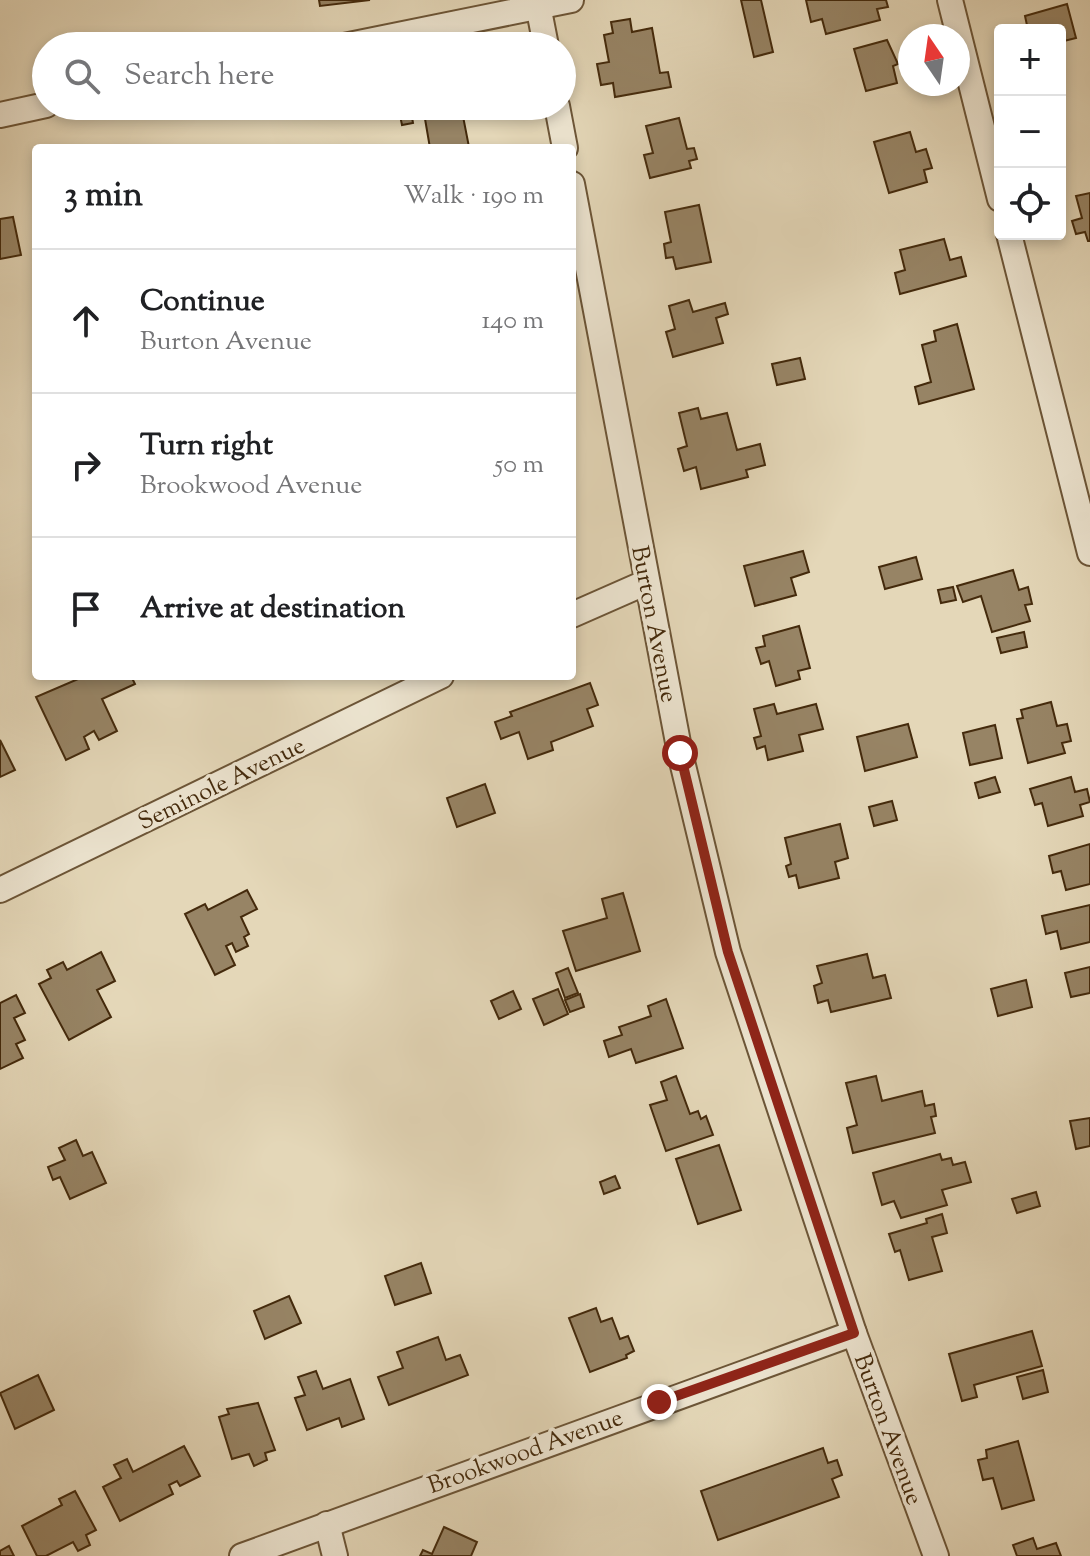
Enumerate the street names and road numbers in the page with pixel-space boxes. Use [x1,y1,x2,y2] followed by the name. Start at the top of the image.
[621,543,685,706] street label: Burton Avenue
[133,730,311,840] street label: Seminole Avenue
[844,1349,930,1510] street label: Burton Avenue
[423,1402,628,1504] street label: Brookwood Avenue

